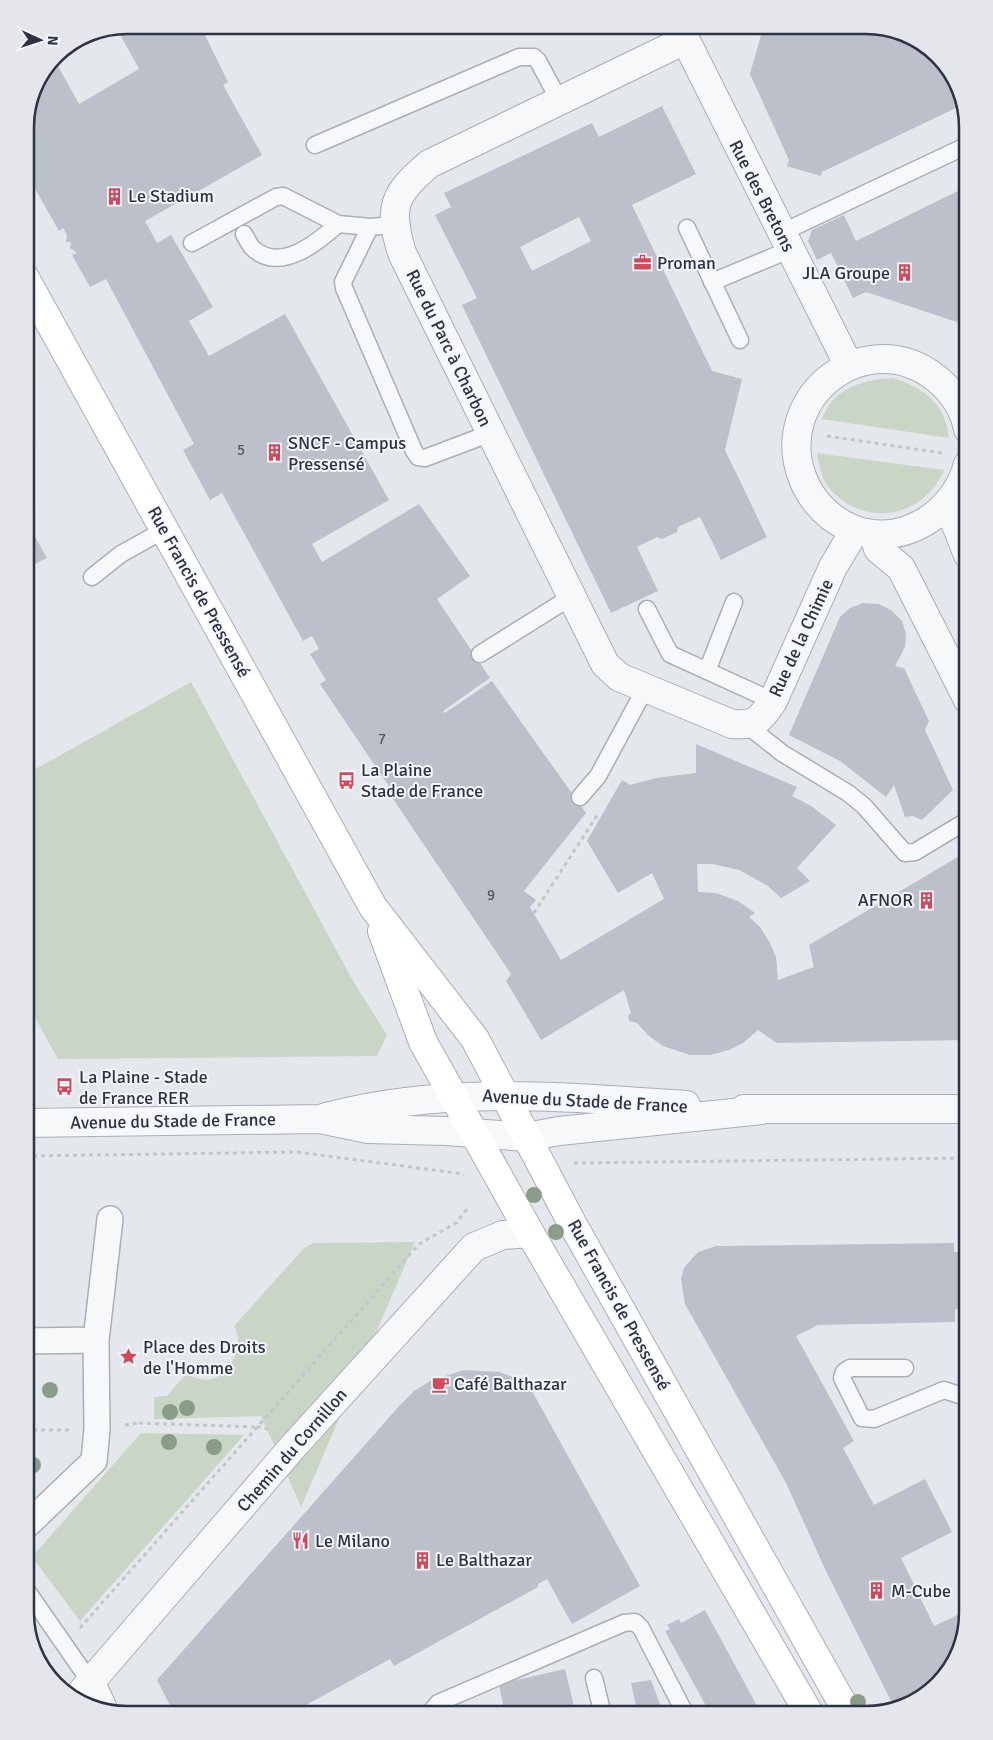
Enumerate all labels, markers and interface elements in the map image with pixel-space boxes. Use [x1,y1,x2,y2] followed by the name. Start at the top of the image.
[15,15,65,65] north arrow
[44,35,61,46] text: N
[724,136,800,256] street label: Rue des Bretons
[128,185,214,207] place label: Le Stadium
[104,186,124,206] building icon: Le Stadium
[657,252,716,274] place label: Proman
[633,253,653,273] office icon: Proman
[802,262,890,284] place label: JLA Groupe
[894,263,914,283] building icon: JLA Groupe
[401,266,497,430] street label: Rue du Parc à Charbon
[288,432,406,475] place label: SNCF - Campus Pressensé
[237,441,245,459] house number: 5
[264,443,284,463] building icon: SNCF - Campus Pressensé
[143,503,255,681] street label: Rue Francis de Pressensé
[764,575,838,701] street label: Rue de la Chimie
[378,730,386,748] house number: 7
[361,759,483,802] place label: La Plaine Stade de France
[337,770,357,790] bus stop icon: La Plaine Stade de France
[487,886,495,904] house number: 9
[858,889,913,911] place label: AFNOR
[917,890,937,910] building icon: AFNOR
[79,1066,208,1109] place label: La Plaine - Stade de France RER
[55,1077,75,1097] bus stop icon: La Plaine - Stade de France RER
[482,1085,688,1117] street label: Avenue du Stade de France
[70,1108,276,1134] street label: Avenue du Stade de France
[563,1216,675,1394] street label: Rue Francis de Pressensé
[143,1336,266,1379] place label: Place des Droits de l'Homme
[119,1347,139,1367] place icon: Place des Droits de l'Homme
[454,1373,567,1395] place label: Café Balthazar
[430,1374,450,1394] cafe icon: Café Balthazar
[232,1384,352,1516] street label: Chemin du Cornillon
[315,1530,390,1552] place label: Le Milano
[291,1531,311,1551] restaurant icon: Le Milano
[436,1549,532,1571] place label: Le Balthazar
[412,1550,432,1570] building icon: Le Balthazar
[891,1580,951,1602] place label: M-Cube
[867,1581,887,1601] building icon: M-Cube

